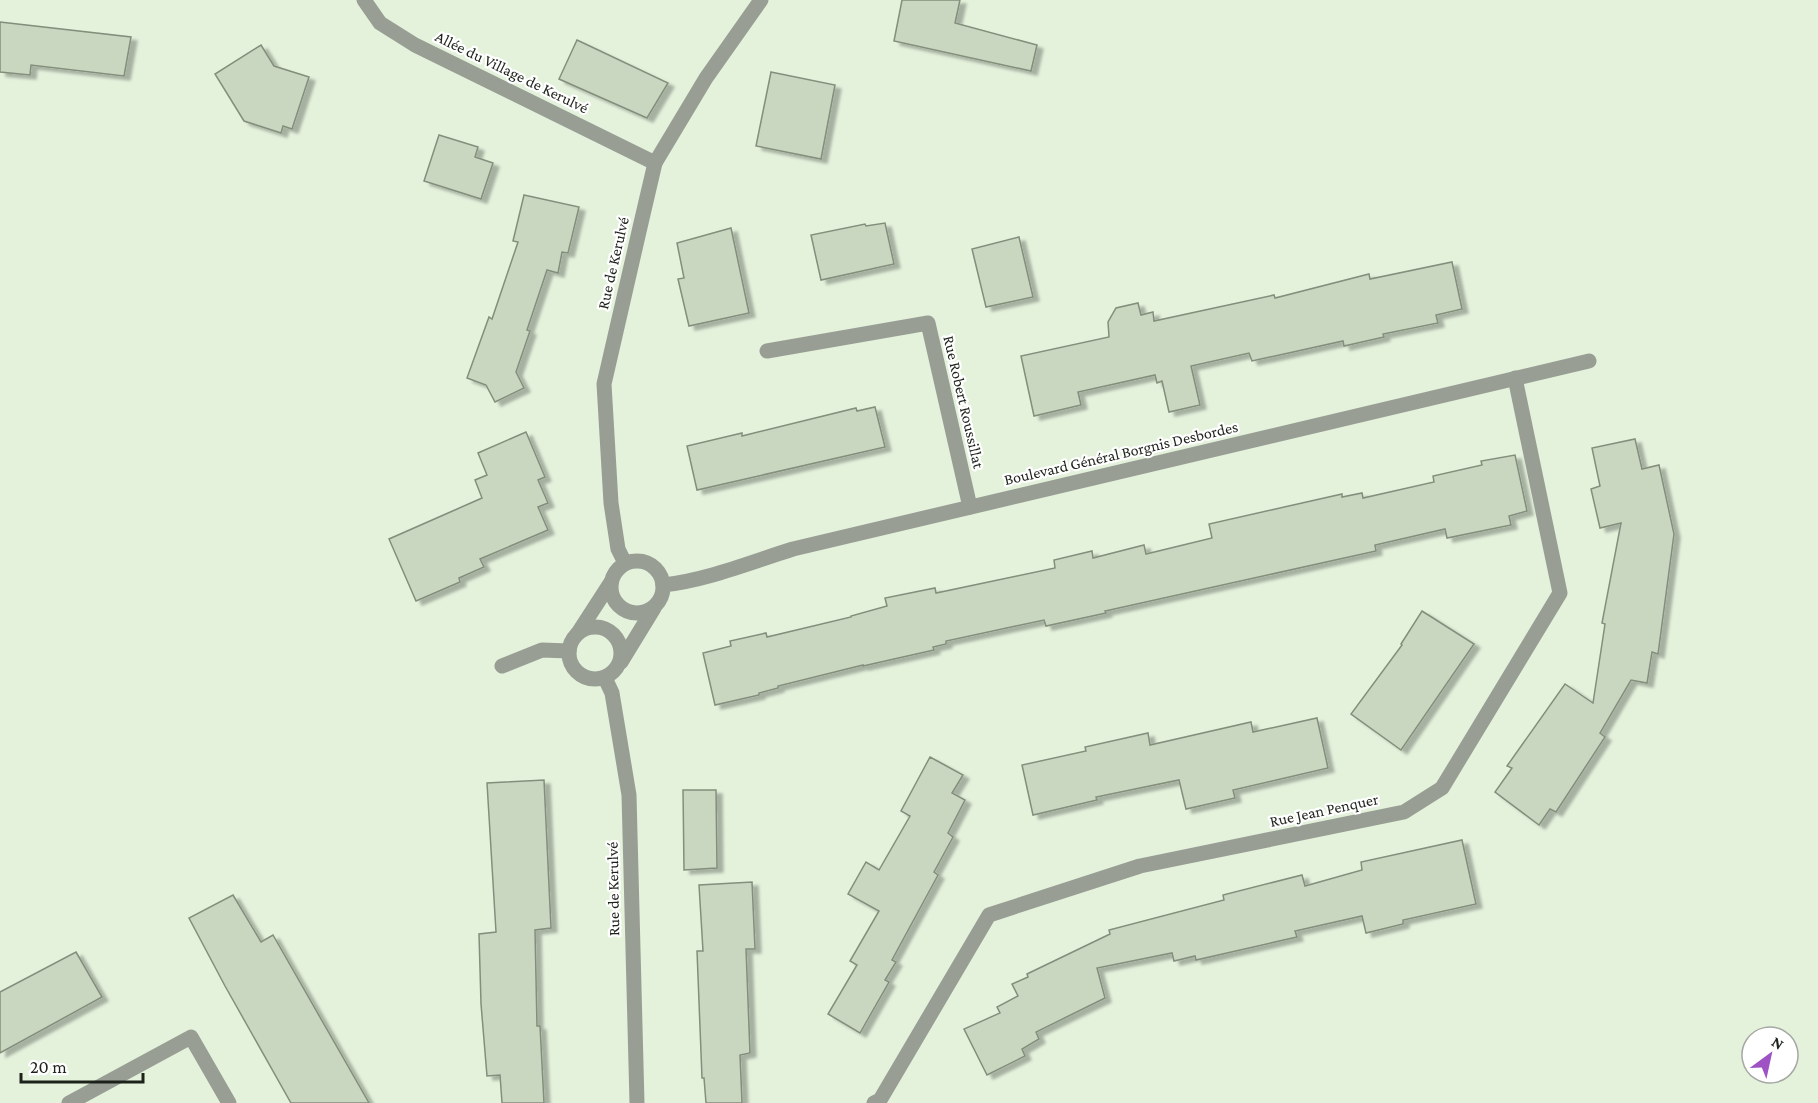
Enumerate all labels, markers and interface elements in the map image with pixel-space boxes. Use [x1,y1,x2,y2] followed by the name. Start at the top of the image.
[432,28,591,117] street label: Allée du Village de Kerulvé
[594,215,632,311] street label: Rue de Kerulvé
[940,334,988,471] street label: Rue Robert Roussillat
[1002,418,1240,489] street label: Boulevard Général Borgnis Desbordes
[1268,790,1380,831] street label: Rue Jean Penquer
[604,842,622,936] street label: Rue de Kerulvé
[1740,1025,1800,1085] north arrow
[1769,1033,1787,1053] text: N
[21,1046,142,1084] scale bar
[30,1057,67,1077] text: 20 m

